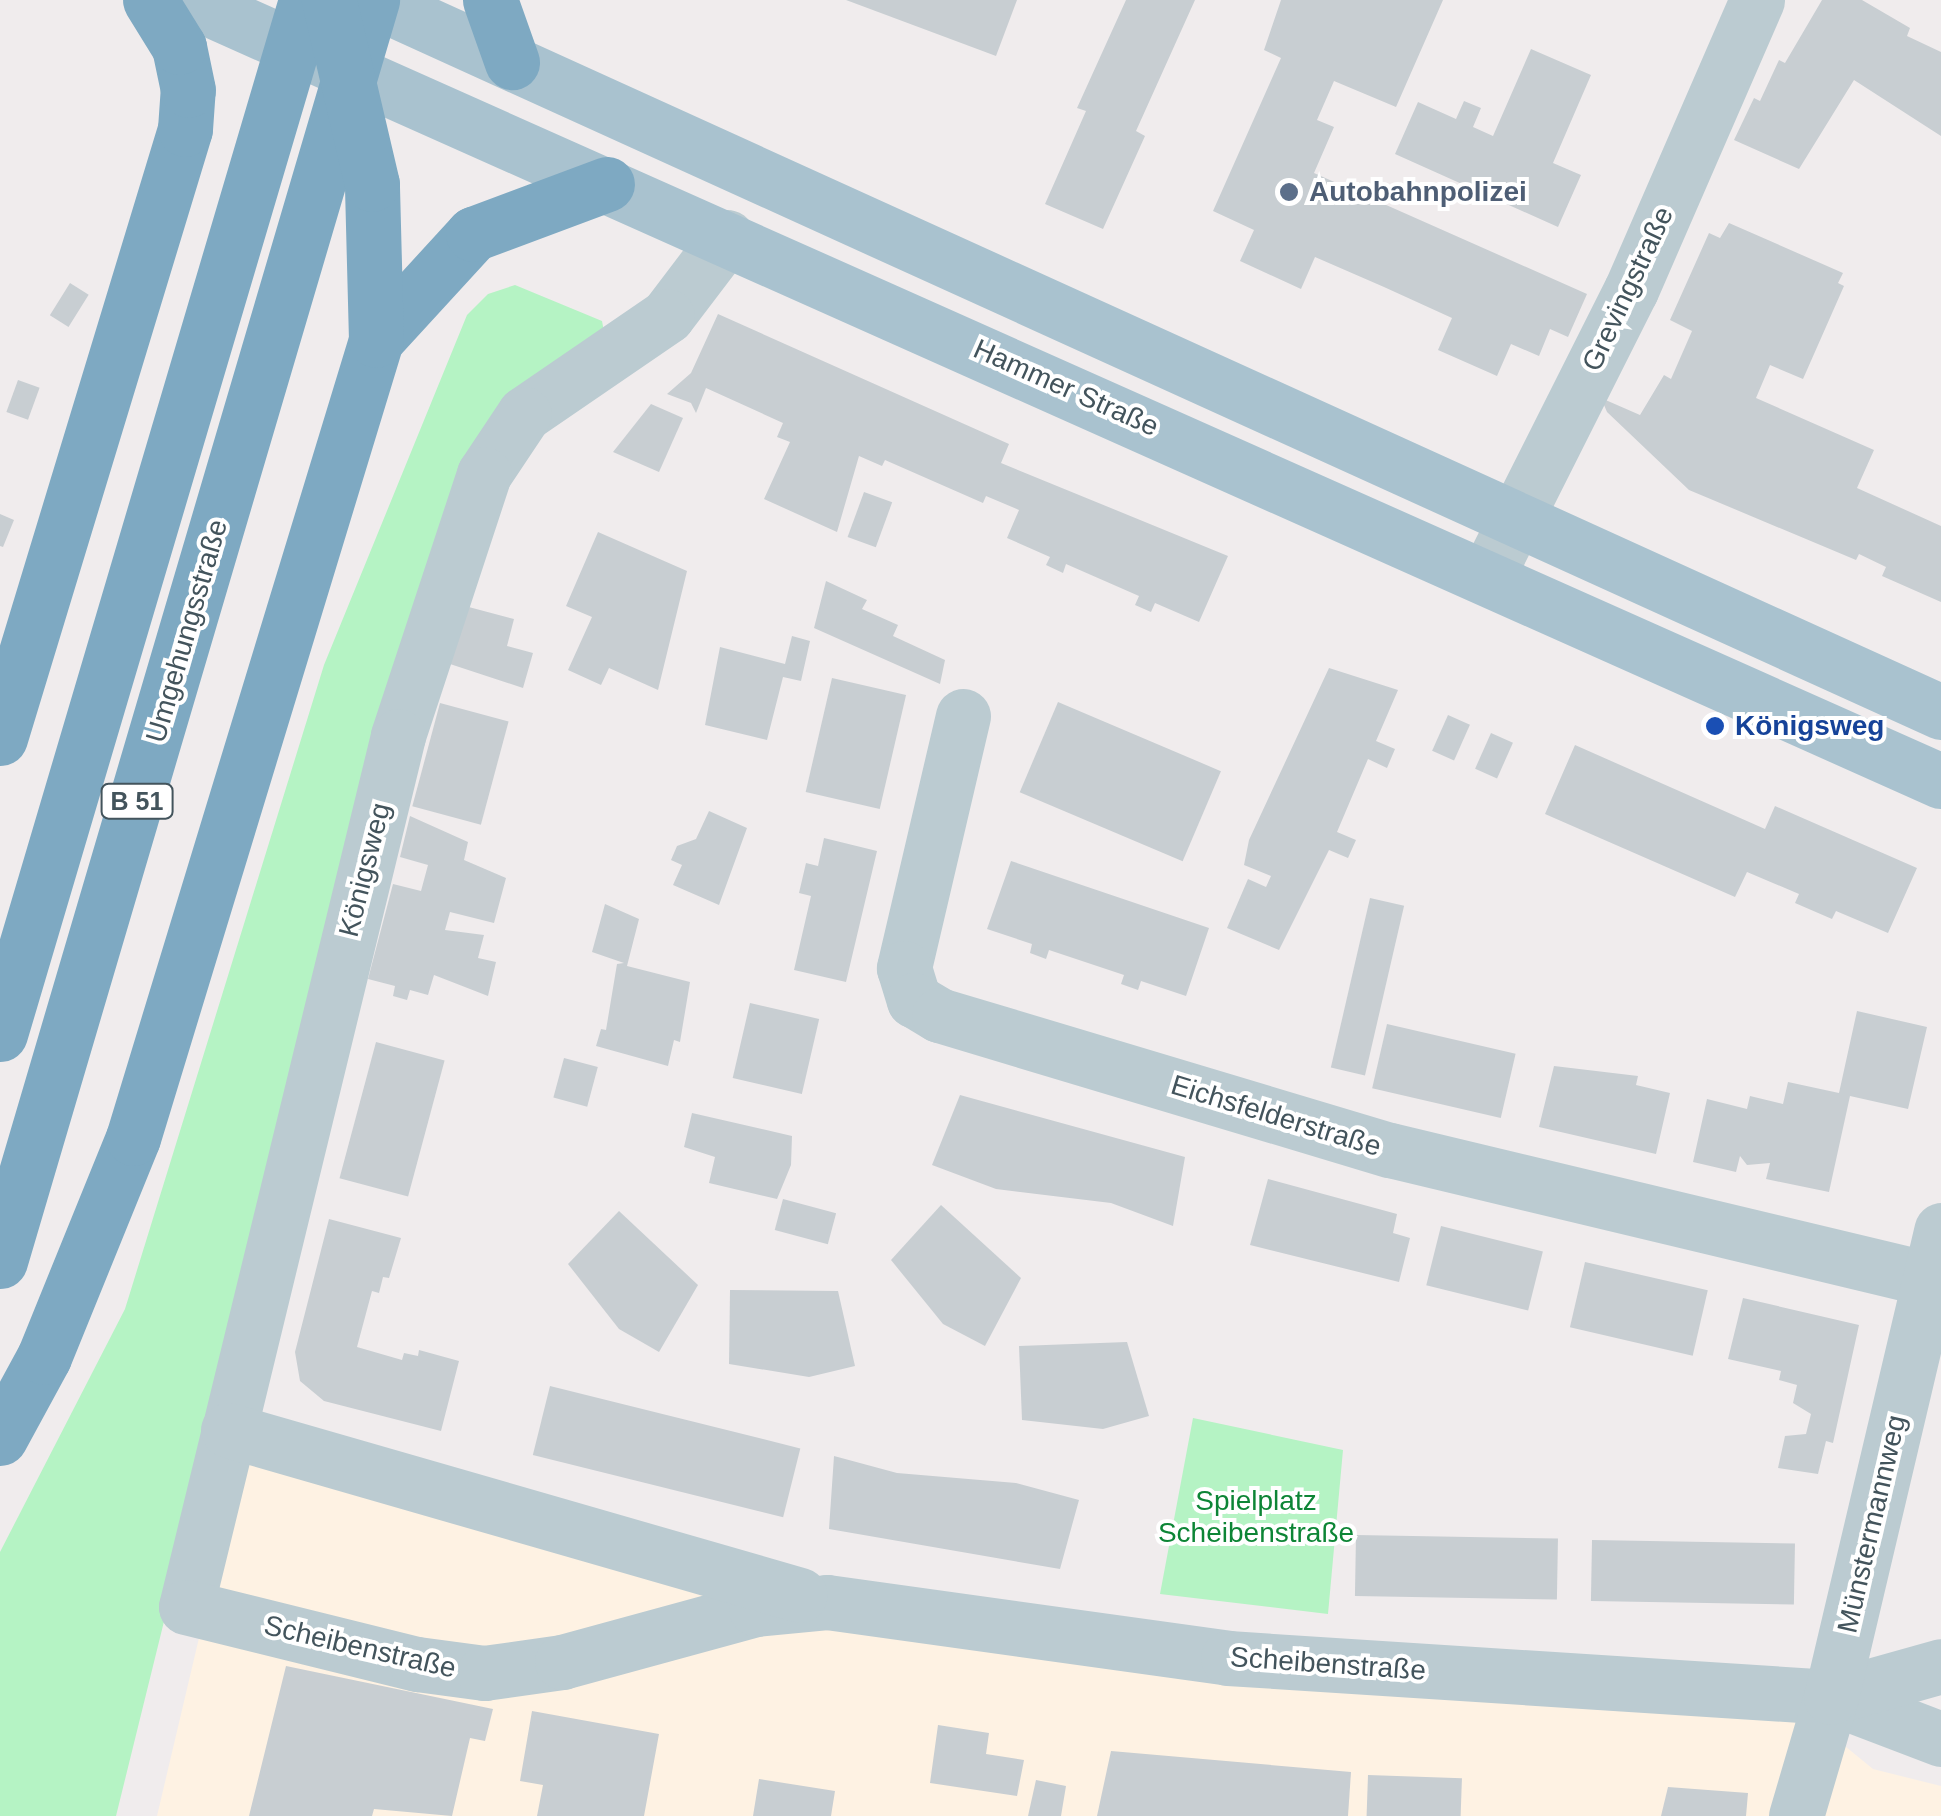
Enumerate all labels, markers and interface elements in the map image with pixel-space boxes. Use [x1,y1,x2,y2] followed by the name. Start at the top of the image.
[1309,175,1527,209] place label: Autobahnpolizei
[1278,181,1300,203] marker: Autobahnpolizei
[1575,202,1681,376] street label: Grevingstraße
[968,332,1164,444] street label: Hammer Straße
[139,516,235,746] street label: Umgehungsstraße
[1735,709,1884,743] place label: Königsweg
[1704,715,1726,737] marker: Königsweg
[100,781,174,821] road number: B 51
[332,799,398,941] street label: Königsweg
[1167,1068,1385,1164] street label: Eichsfelderstraße
[1831,1412,1913,1636] street label: Münstermannweg
[1158,1484,1354,1550] park label: Spielplatz Scheibenstraße
[261,1609,459,1685] street label: Scheibenstraße
[1229,1640,1427,1688] street label: Scheibenstraße

